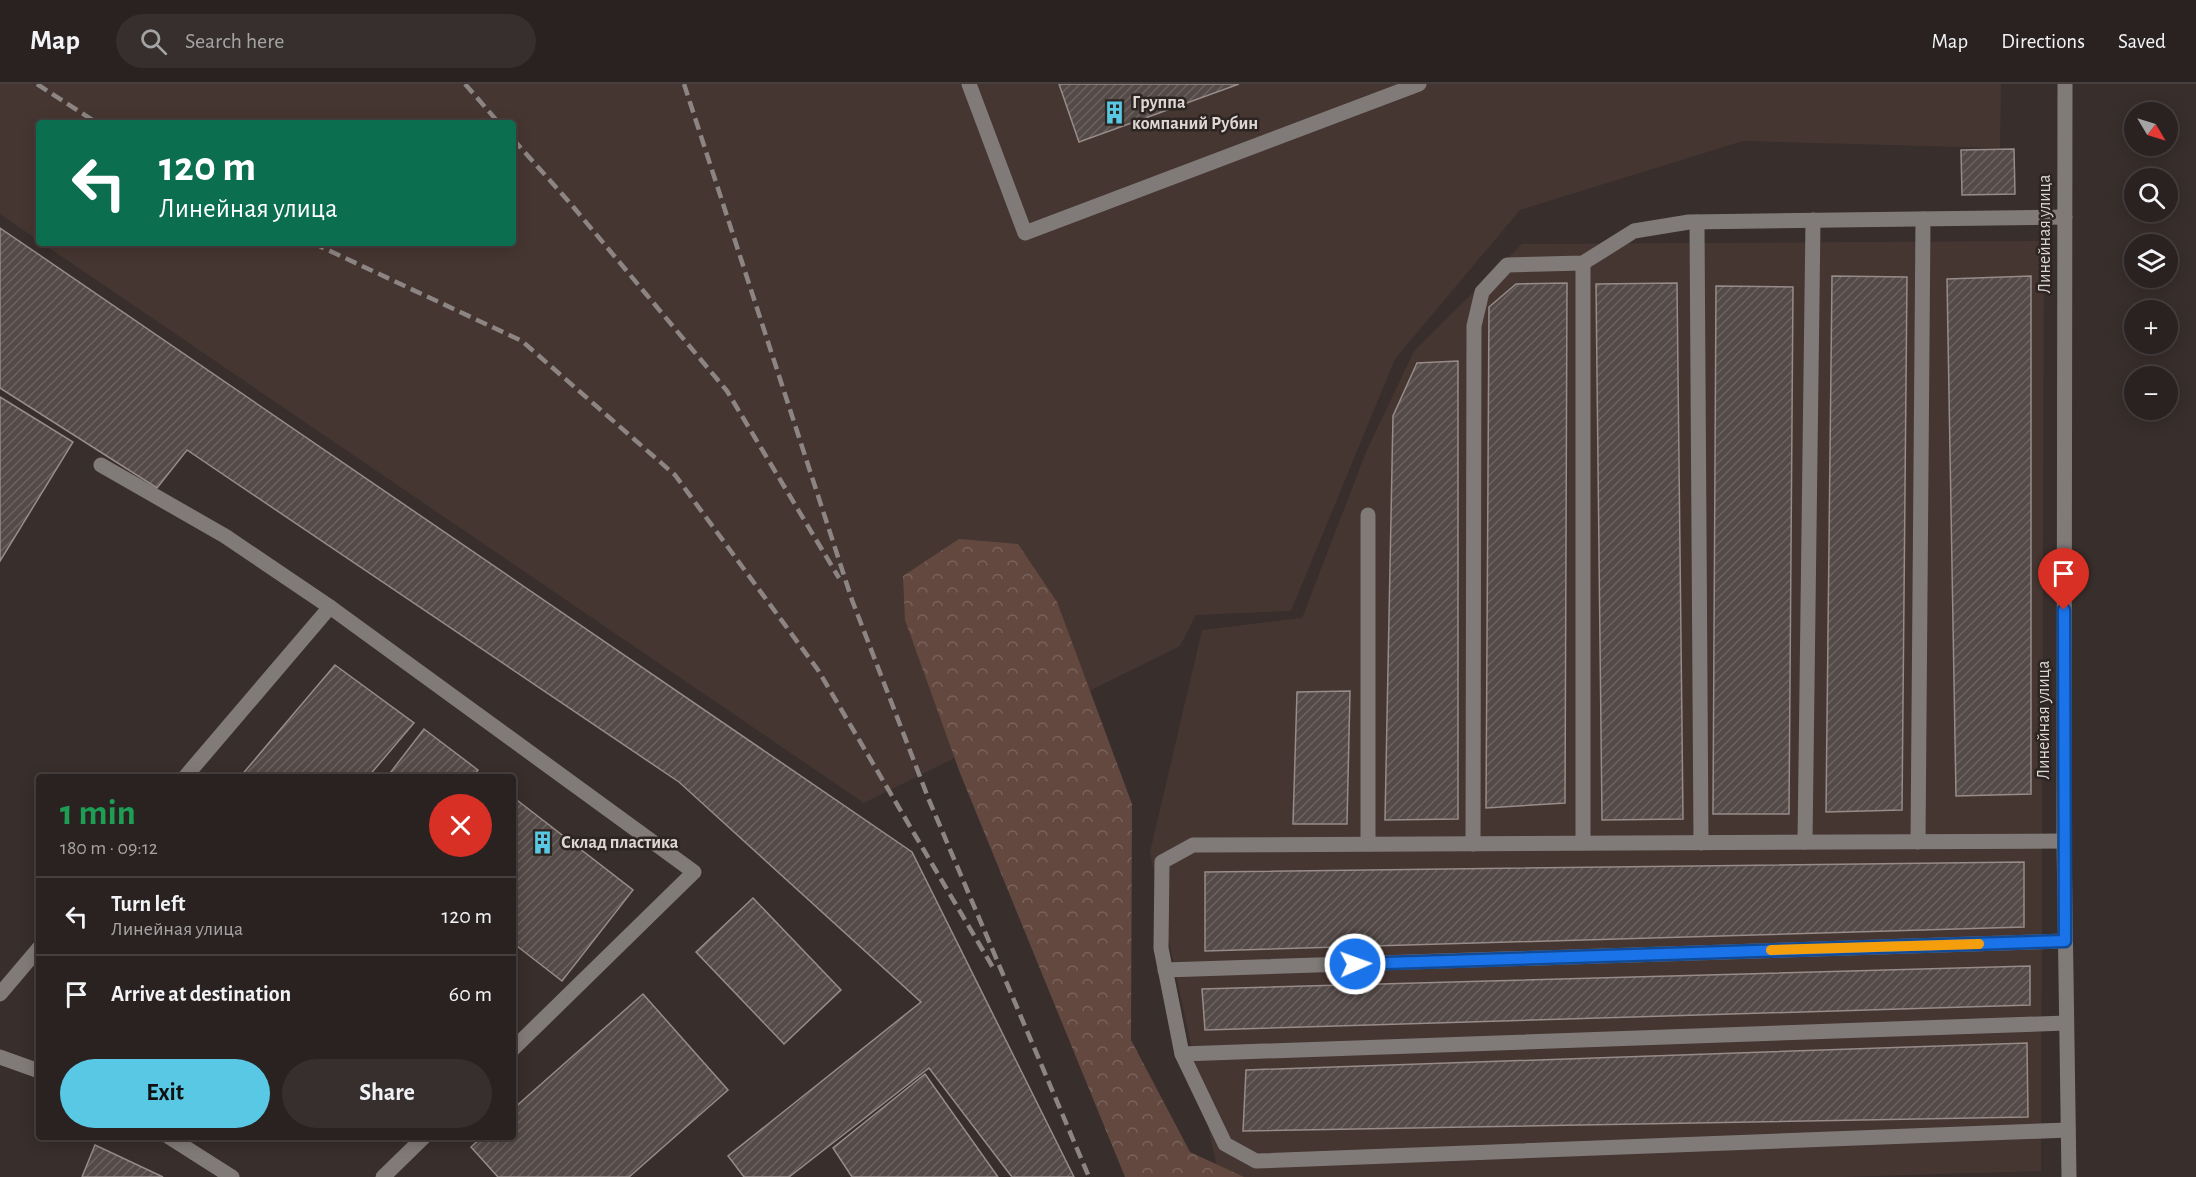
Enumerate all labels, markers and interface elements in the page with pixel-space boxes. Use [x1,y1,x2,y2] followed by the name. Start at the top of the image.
[116,14,536,68] search box
[137,25,170,58] icon: search
[30,27,80,55] text: Map
[185,30,284,52] text: Search here
[1932,31,1968,52] text: Map
[2001,31,2085,52] text: Directions
[2118,31,2166,52] text: Saved
[1132,94,1258,133] place label: Группа компаний Рубин
[1101,100,1127,126] building icon: Группа компаний Рубин
[2124,102,2178,156] north arrow
[2124,102,2178,420] map controls
[60,144,138,222] icon: left
[159,146,256,188] text: 120 m
[2124,168,2178,222] button: search
[2036,174,2054,294] street label: Линейная улица
[159,195,338,222] text: Линейная улица
[2124,234,2178,288] button: layers
[2124,300,2178,354] button: +
[2124,366,2178,420] button: −
[2038,548,2089,610] pin
[2047,557,2080,590] icon: arrive
[2035,660,2053,780] street label: Линейная улица
[429,794,492,857] button: close
[60,795,136,831] text: 1 min
[530,830,556,856] building icon: Склад пластика
[561,834,679,852] place label: Склад пластика
[60,838,158,858] text: 180 m · 09:12
[111,893,185,915] text: Turn left
[60,900,93,933] icon: left
[442,905,492,927] text: 120 m
[111,919,243,939] text: Линейная улица
[1323,932,1387,996] position arrow
[60,978,93,1011] icon: arrive
[111,983,291,1005] text: Arrive at destination
[449,983,492,1005] text: 60 m
[60,1059,270,1128] button: Exit
[282,1059,492,1128] button: Share

